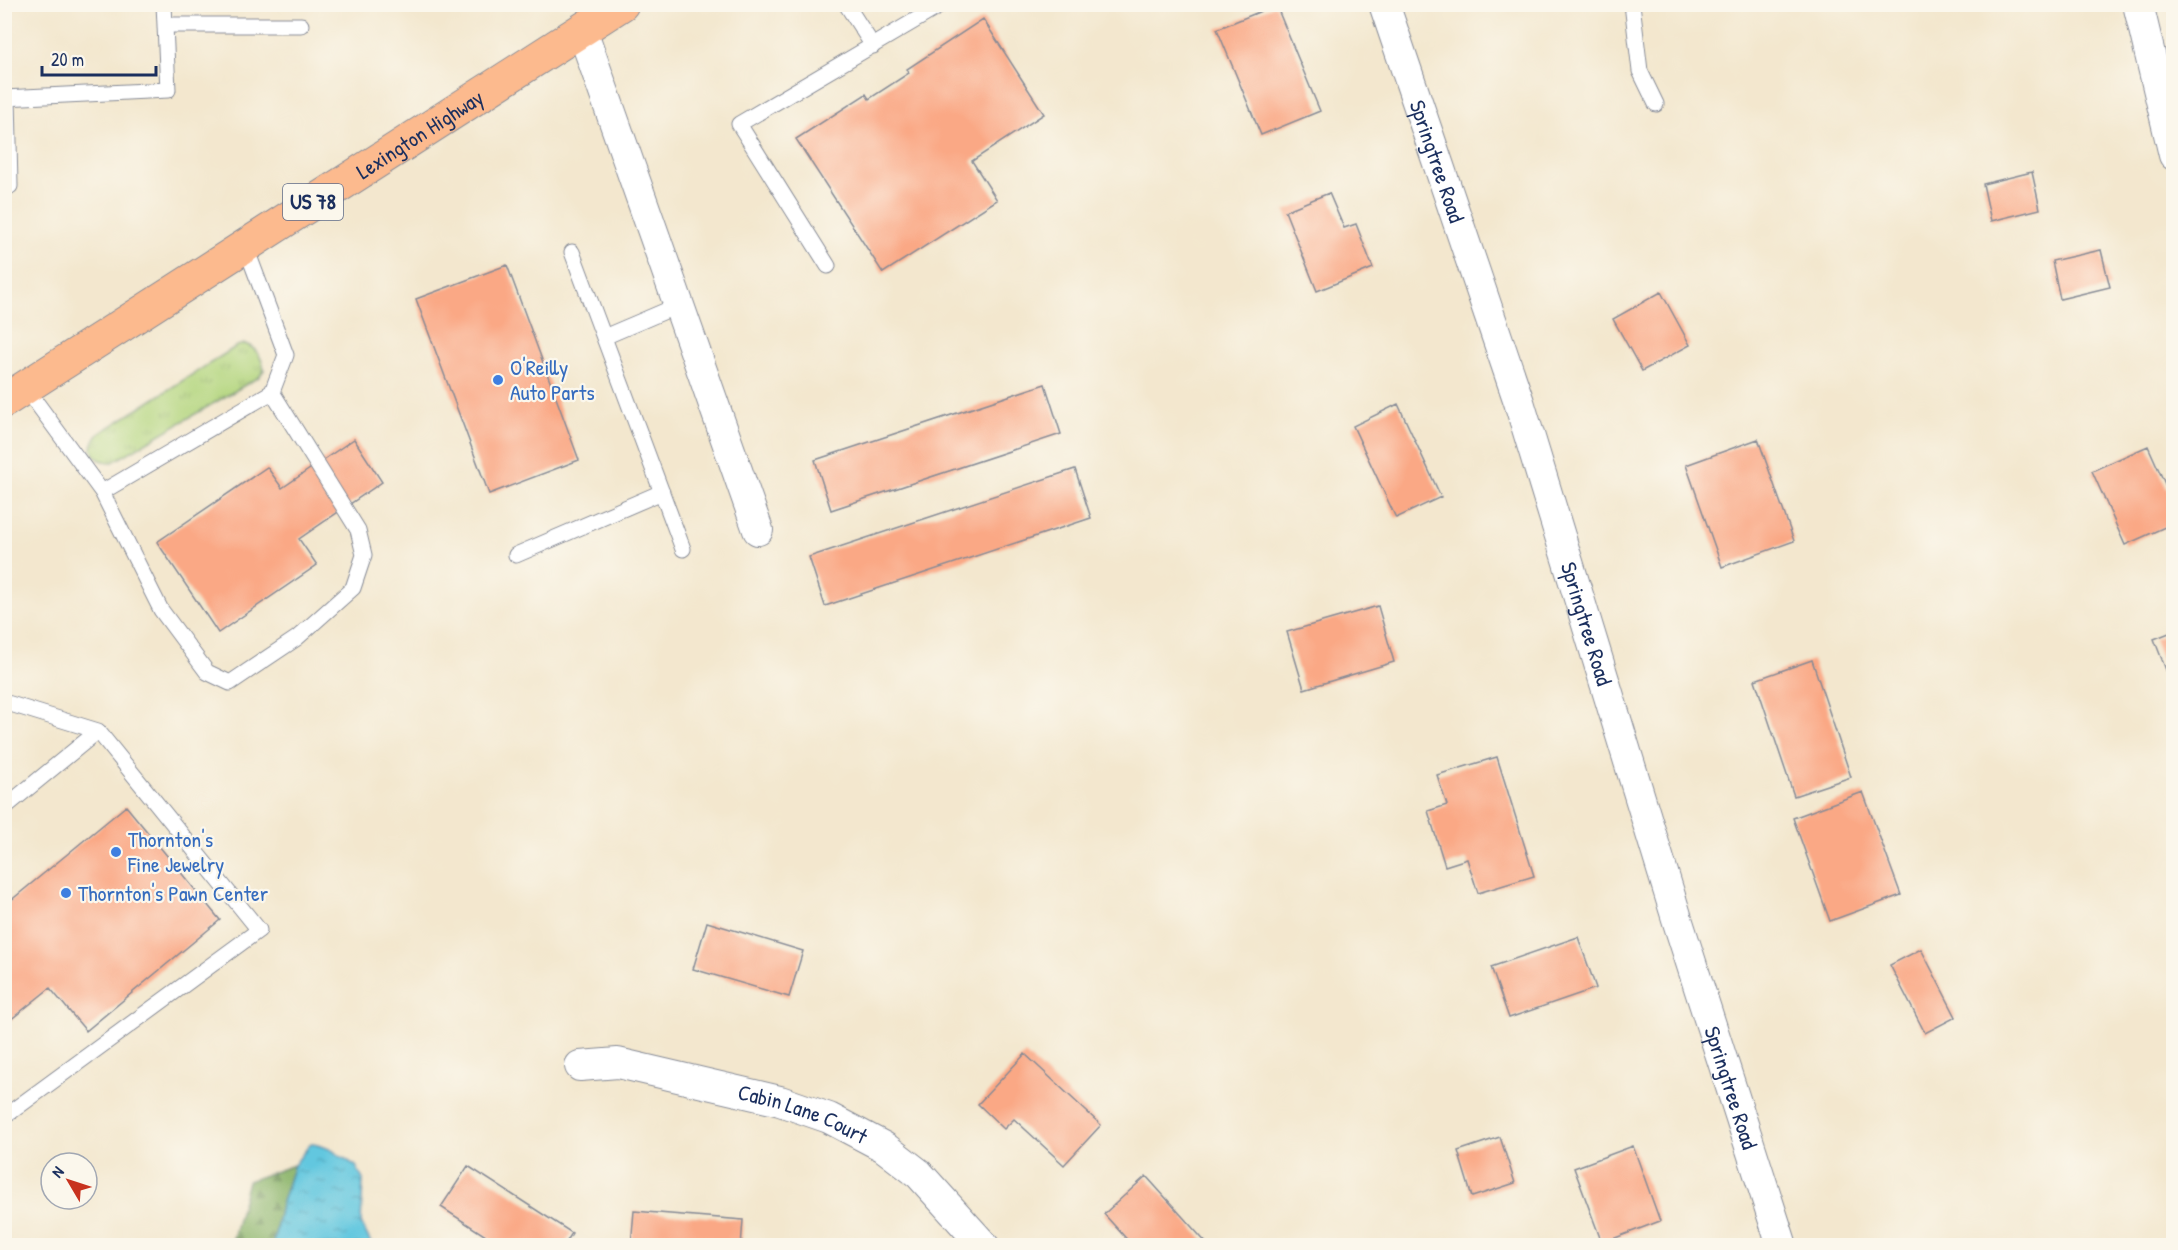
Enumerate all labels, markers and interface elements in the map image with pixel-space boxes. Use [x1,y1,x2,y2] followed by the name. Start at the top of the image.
[42,39,156,77] scale bar
[51,47,84,72] text: 20 m
[350,82,489,186] street label: Lexington Highway
[1403,96,1472,227] street label: Springtree Road
[283,184,343,220] road number: US 78
[510,352,595,407] place label: O'Reilly Auto Parts
[491,373,505,387] marker: O'Reilly Auto Parts
[1554,558,1620,689] street label: Springtree Road
[127,824,224,879] place label: Thornton's Fine Jewelry
[109,845,123,859] marker: Thornton's Fine Jewelry
[78,878,269,908] place label: Thornton's Pawn Center
[59,886,73,900] marker: Thornton's Pawn Center
[1697,1022,1765,1153] street label: Springtree Road
[735,1077,873,1151] street label: Cabin Lane Court
[39,1151,99,1211] north arrow
[46,1161,69,1182] text: N

